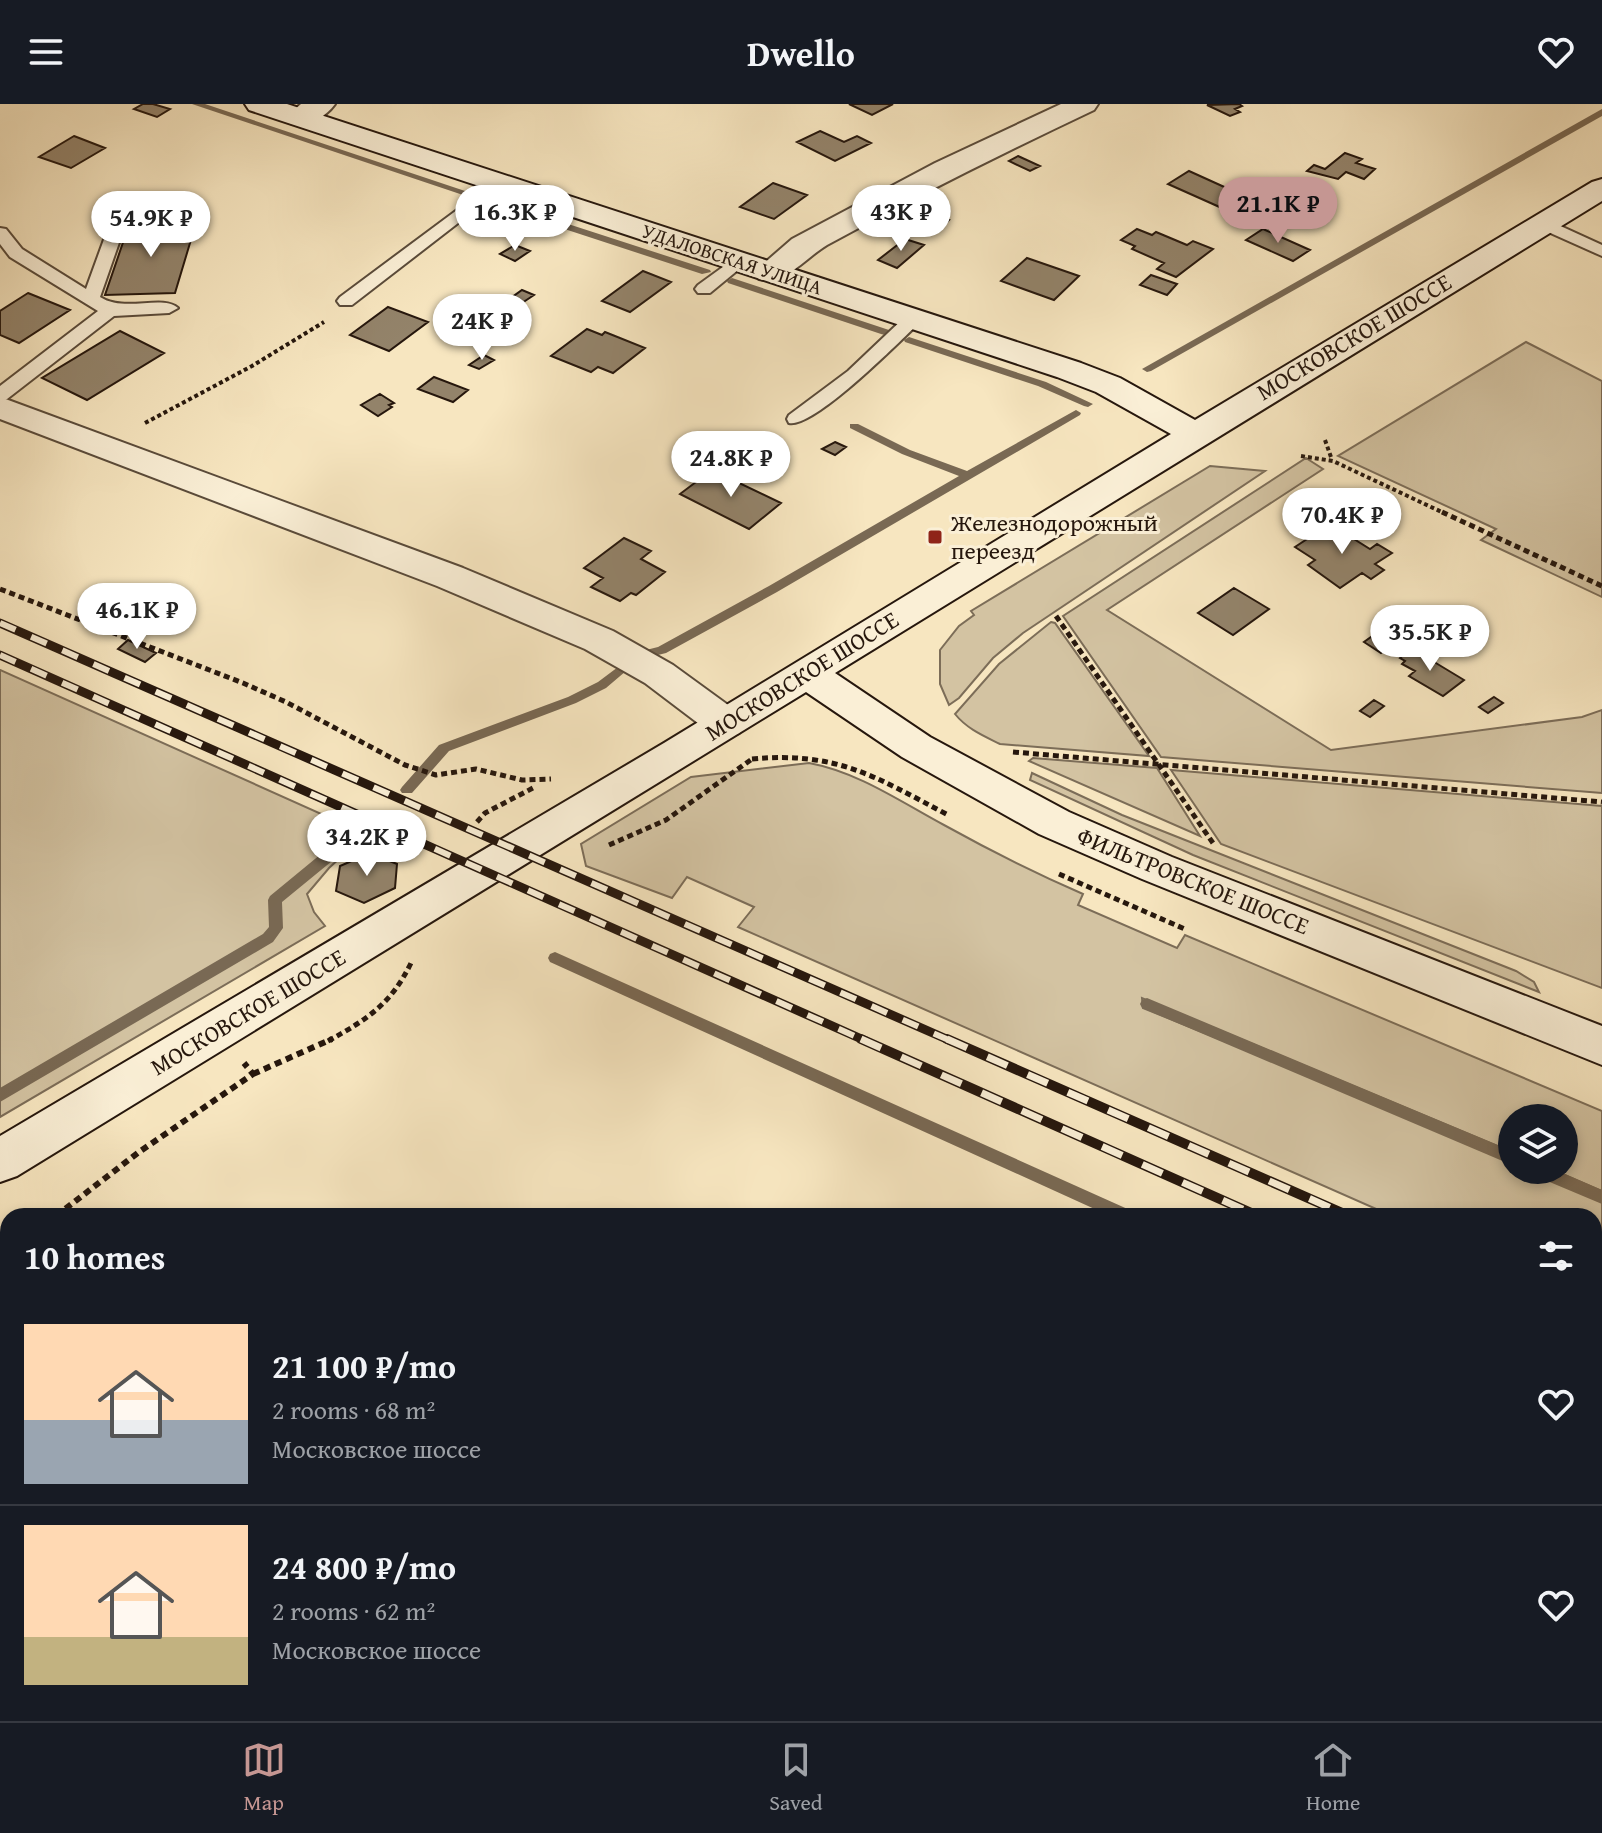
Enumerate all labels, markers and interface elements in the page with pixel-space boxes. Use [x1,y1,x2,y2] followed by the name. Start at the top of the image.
[747,26,855,79] text: Dwello
[24,30,68,74] icon: menu
[1534,30,1578,74] icon: heart
[1204,177,1352,245] pin: 21.1K ₽
[1236,183,1320,222] text: 21.1K ₽
[441,185,589,253] pin: 16.3K ₽
[845,185,957,253] pin: 43K ₽
[77,191,225,259] pin: 54.9K ₽
[473,191,557,230] text: 16.3K ₽
[870,191,932,230] text: 43K ₽
[109,197,193,236] text: 54.9K ₽
[638,216,826,301] street label: УДАЛОВСКАЯ УЛИЦА
[1250,264,1458,409] street label: МОСКОВСКОЕ ШОССЕ
[426,294,538,362] pin: 24K ₽
[451,300,513,339] text: 24K ₽
[657,431,805,499] pin: 24.8K ₽
[689,437,773,476] text: 24.8K ₽
[1268,488,1416,556] pin: 70.4K ₽
[1300,494,1384,533] text: 70.4K ₽
[950,505,1158,568] place label: Железнодорожный переезд
[926,528,944,546] marker: Железнодорожный переезд
[63,583,211,651] pin: 46.1K ₽
[95,589,179,628] text: 46.1K ₽
[698,602,905,749] street label: МОСКОВСКОЕ ШОССЕ
[1356,605,1504,673] pin: 35.5K ₽
[1388,611,1472,650] text: 35.5K ₽
[293,810,441,878] pin: 34.2K ₽
[325,816,409,855] text: 34.2K ₽
[1072,818,1315,943] street label: ФИЛЬТРОВСКОЕ ШОССЕ
[144,939,352,1084] street label: МОСКОВСКОЕ ШОССЕ
[1498,1104,1578,1184] map controls
[1498,1104,1578,1184] button: layers
[24,1232,165,1281] text: 10 homes
[1534,1234,1578,1278] icon: filters
[272,1341,456,1390] text: 21 100 ₽/mo
[88,1356,184,1452] icon: home
[1534,1382,1578,1426] icon: heart
[272,1390,435,1429] text: 2 rooms · 68 m²
[272,1429,481,1468] text: Московское шоссе
[272,1542,456,1591] text: 24 800 ₽/mo
[88,1557,184,1653] icon: home
[1534,1583,1578,1627] icon: heart
[272,1591,435,1630] text: 2 rooms · 62 m²
[272,1630,481,1669] text: Московское шоссе
[242,1738,286,1818] tab: Map
[769,1738,823,1818] tab: Saved
[1306,1738,1360,1818] tab: Home

